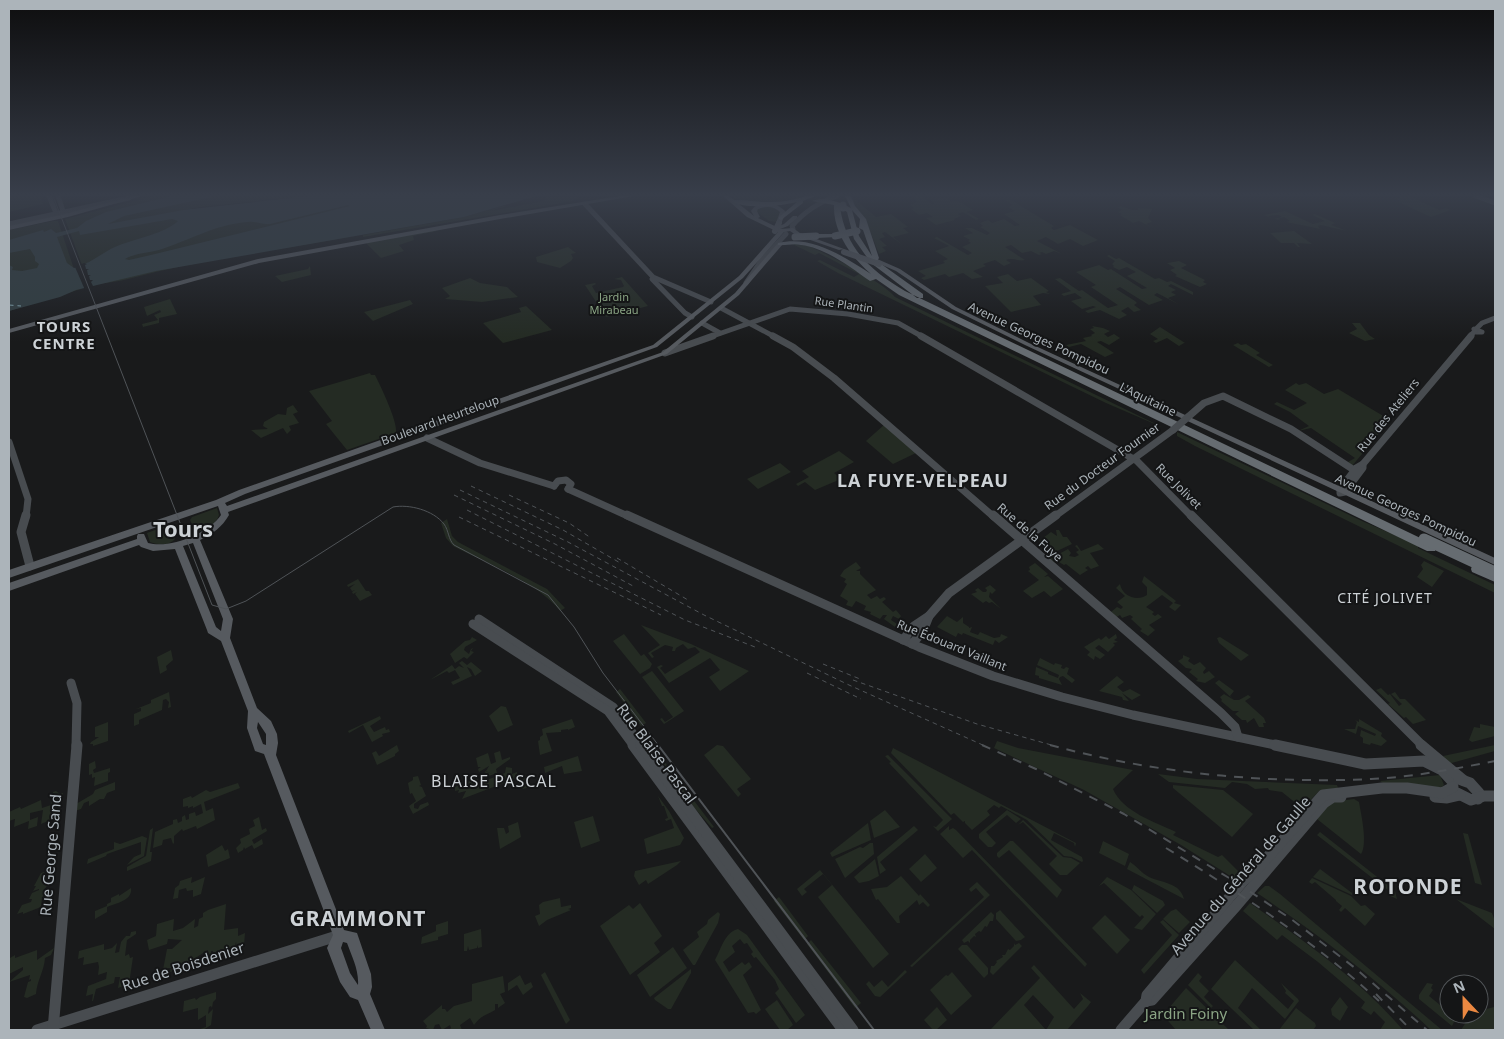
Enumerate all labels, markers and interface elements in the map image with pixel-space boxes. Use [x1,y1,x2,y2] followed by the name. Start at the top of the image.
[589,289,639,317] park label: Jardin Mirabeau
[814,292,874,316] street label: Rue Plantin
[966,298,1112,378] street label: Avenue Georges Pompidou
[32,316,96,353] district label: TOURS CENTRE
[1353,374,1423,455] street label: Rue des Ateliers
[1117,378,1179,420] street label: L'Aquitaine
[379,391,501,449] street label: Boulevard Heurteloup
[1041,418,1163,514] street label: Rue du Docteur Fournier
[1152,459,1206,513] street label: Rue Jolivet
[837,468,1009,492] district label: LA FUYE-VELPEAU
[1333,470,1479,550] street label: Avenue Georges Pompidou
[994,499,1067,565] street label: Rue de la Fuye
[153,513,213,543] district label: Tours
[1337,588,1433,607] district label: CITÉ JOLIVET
[895,615,1010,675] street label: Rue Édouard Vaillant
[613,699,701,807] street label: Rue Blaise Pascal
[431,770,557,792] district label: BLAISE PASCAL
[1165,791,1315,959] street label: Avenue du Général de Gaulle
[35,793,65,917] street label: Rue George Sand
[1353,872,1463,900] district label: ROTONDE
[290,904,426,932] district label: GRAMMONT
[119,937,247,995] street label: Rue de Boisdenier
[1439,974,1489,1024] north arrow
[1450,976,1468,997] text: N
[1143,1003,1228,1023] park label: Jardin Foiny

